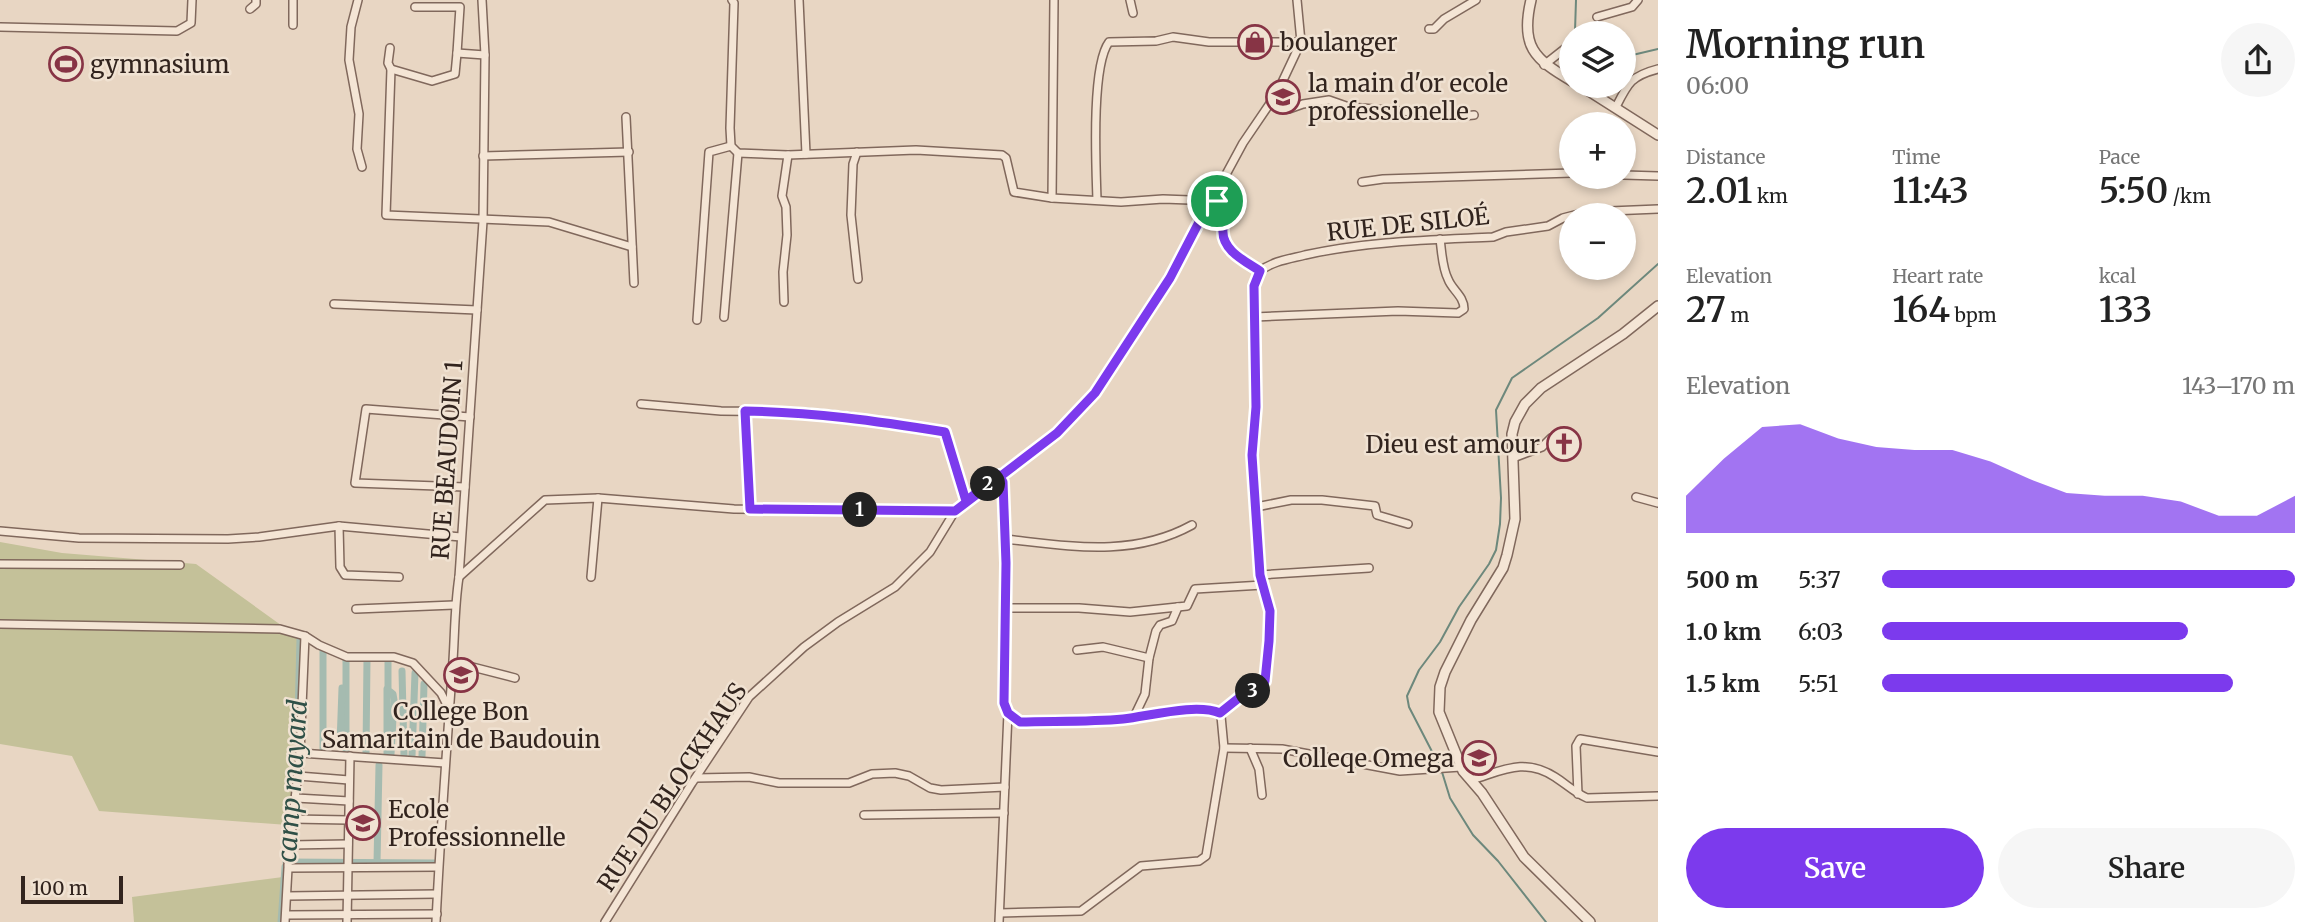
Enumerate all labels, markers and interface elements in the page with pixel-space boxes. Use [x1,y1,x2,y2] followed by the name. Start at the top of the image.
[1559,21,1636,280] map controls
[1559,21,1636,98] button: layers
[1686,21,1925,68] text: Morning run
[1236,23,1274,61] shop icon: boulanger
[2221,23,2295,97] button: share
[1279,27,1398,58] place label: boulanger
[47,45,85,83] sports icon: gymnasium
[90,49,230,80] place label: gymnasium
[1308,68,1508,127] place label: la main d'or ecole professionelle
[1686,71,1749,100] text: 06:00
[1264,78,1302,116] school or university icon: la main d'or ecole professionelle
[1559,112,1636,189] button: +
[1686,145,1765,169] text: Distance
[1892,145,1941,169] text: Time
[2099,145,2140,169] text: Pace
[1686,169,1752,213] text: 2.01
[1892,169,1969,213] text: 11:43
[2099,169,2168,213] text: 5:50
[1187,171,1247,231] pin
[1198,182,1236,220] icon: arrive
[1752,184,1788,208] text: km
[2168,184,2211,208] text: /km
[1325,199,1491,248] street label: RUE DE SILOÉ
[1559,203,1636,280] button: −
[1686,264,1772,288] text: Elevation
[1892,264,1983,288] text: Heart rate
[2099,264,2136,288] text: kcal
[1686,288,1726,332] text: 27
[1892,288,1950,332] text: 164
[2099,288,2152,332] text: 133
[1726,303,1749,327] text: m
[1950,303,1997,327] text: bpm
[425,359,469,561] street label: RUE BEAUDOIN 1
[1686,371,1790,400] text: Elevation
[2182,371,2295,400] text: 143–170 m
[1545,425,1583,463] church icon: Dieu est amour
[1365,429,1540,460] place label: Dieu est amour
[970,466,1006,502] pin: 2
[982,471,993,495] text: 2
[842,492,878,528] pin: 1
[855,497,864,521] text: 1
[1686,565,1758,594] text: 500 m
[1798,565,1841,594] text: 5:37
[1686,617,1761,646] text: 1.0 km
[1798,617,1843,646] text: 6:03
[442,656,480,694] school or university icon: College Bon Samaritain de Baudouin
[1686,669,1760,698] text: 1.5 km
[1798,669,1838,698] text: 5:51
[1236,674,1270,708] pin: 3
[591,677,753,897] street label: RUE DU BLOCKHAUS
[1247,678,1258,702] text: 3
[322,696,600,755] place label: College Bon Samaritain de Baudouin
[270,698,314,864] water label: camp mayard
[1460,739,1498,777] school or university icon: Colleqe Omega
[1283,743,1454,774] place label: Colleqe Omega
[388,794,566,853] place label: Ecole Professionnelle
[344,804,382,842] school or university icon: Ecole Professionnelle
[1686,828,1984,908] button: Save
[1998,828,2295,908] button: Share
[21,873,122,905] scale bar
[32,876,88,900] text: 100 m

